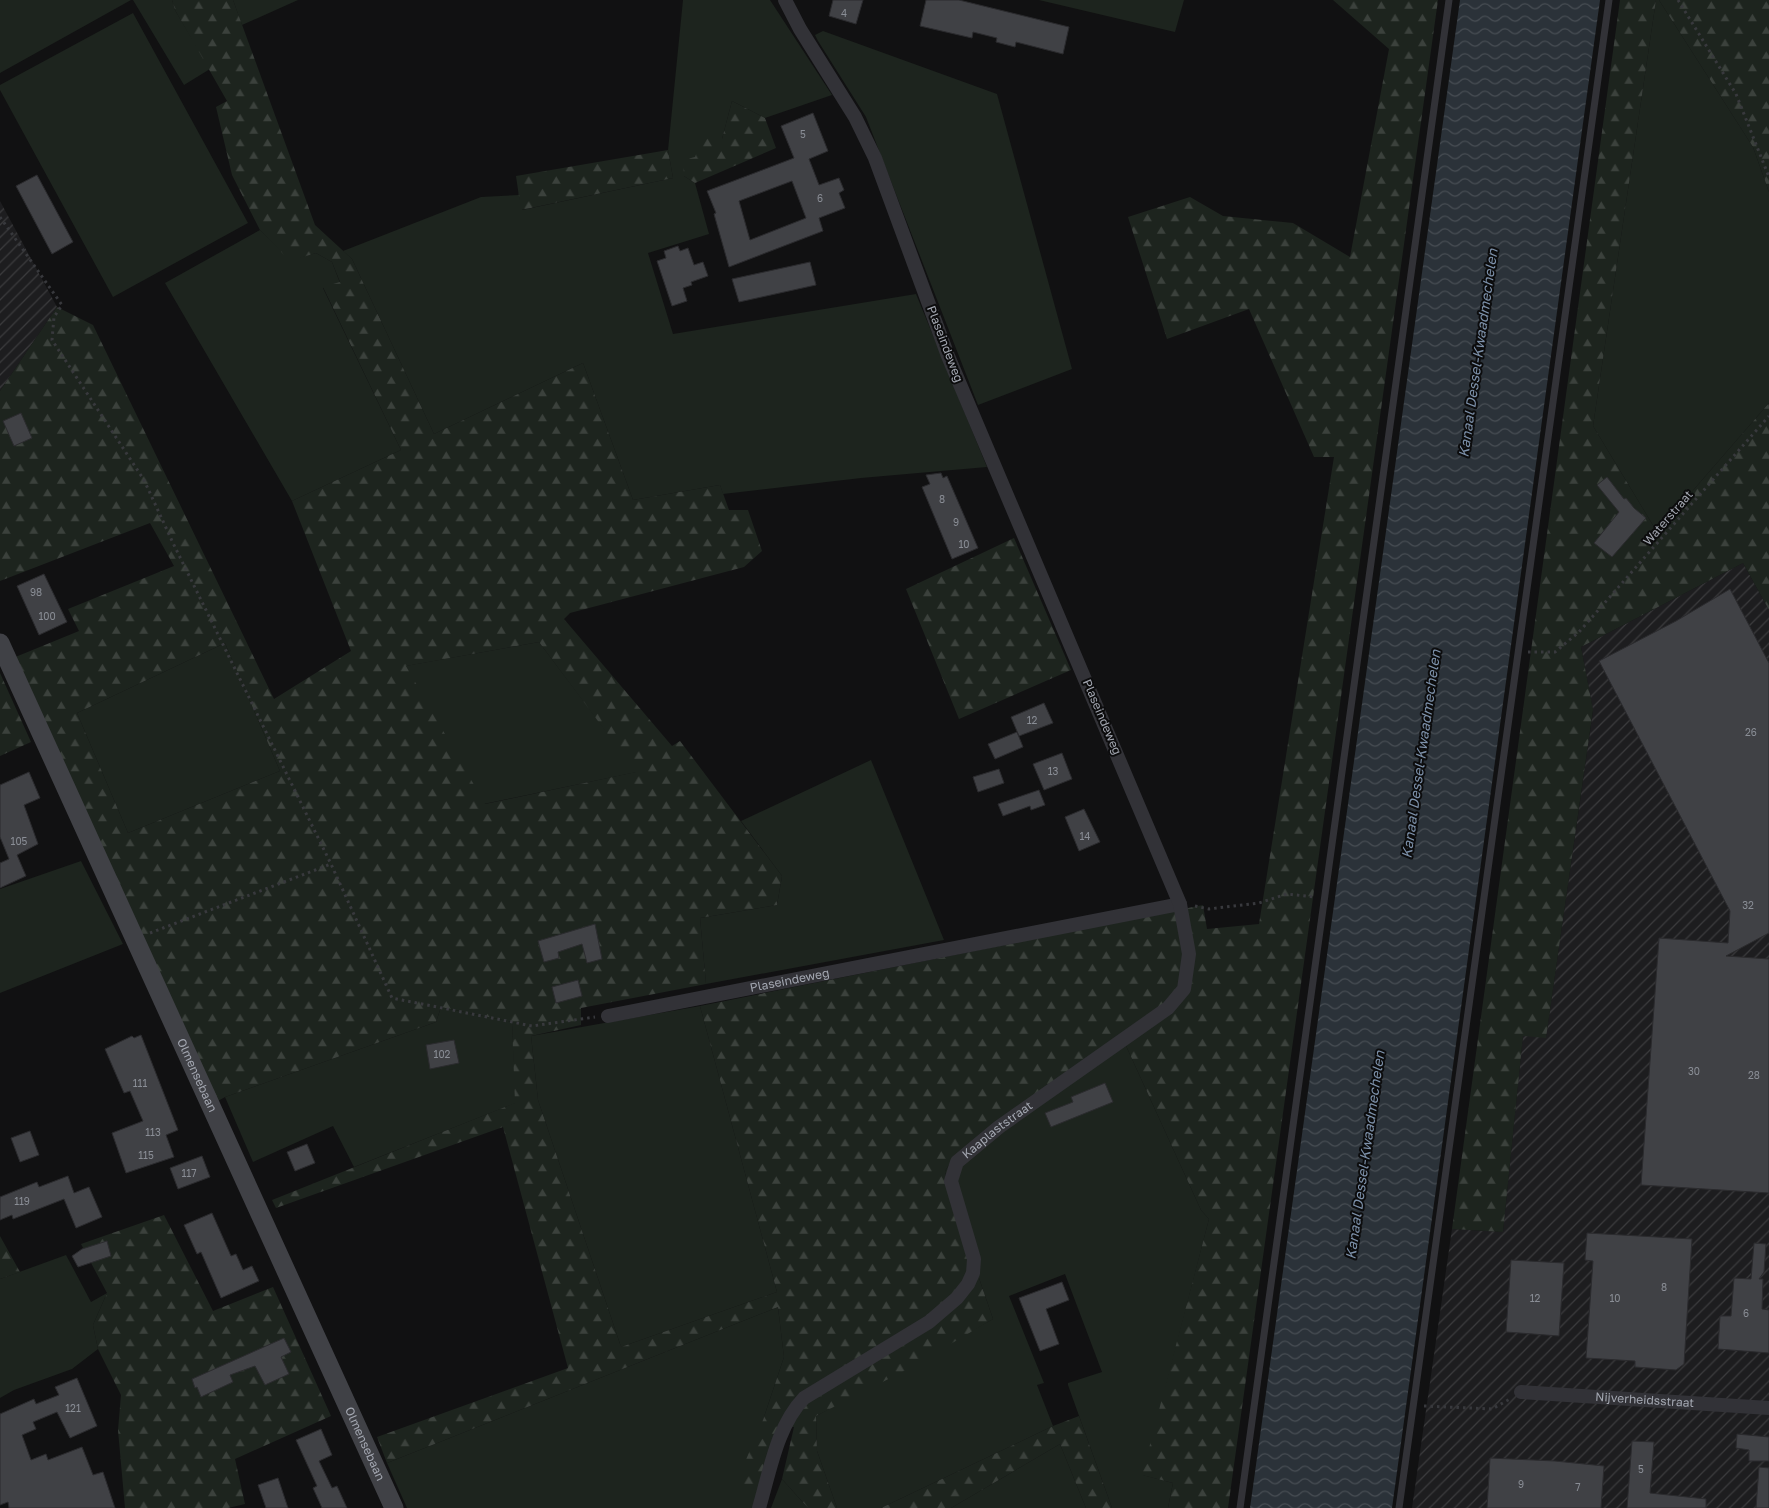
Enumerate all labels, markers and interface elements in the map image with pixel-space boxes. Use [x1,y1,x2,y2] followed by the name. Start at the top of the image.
[841,7,847,19] house number: 4
[800,128,806,140] house number: 5
[817,192,823,204] house number: 6
[1454,246,1501,458] water label: Kanaal Dessel-Kwaadmechelen
[924,304,967,384] street label: Plaseindeweg
[1640,487,1696,548] street label: Waterstraat
[939,493,945,505] house number: 8
[953,516,959,528] house number: 9
[958,538,970,550] house number: 10
[30,586,42,598] house number: 98
[38,610,56,622] house number: 100
[1397,647,1444,859] water label: Kanaal Dessel-Kwaadmechelen
[1080,677,1125,757] street label: Plaseindeweg
[1027,714,1038,726] house number: 12
[1745,726,1757,738] house number: 26
[1048,765,1058,777] house number: 13
[1080,830,1090,842] house number: 14
[11,835,28,847] house number: 105
[1742,899,1754,911] house number: 32
[748,965,830,995] street label: Plaseindeweg
[174,1036,221,1114] street label: Olmensebaan
[434,1048,451,1060] house number: 102
[1341,1048,1388,1260] water label: Kanaal Dessel-Kwaadmechelen
[1688,1065,1700,1077] house number: 30
[1748,1069,1760,1081] house number: 28
[133,1077,147,1089] house number: 111
[959,1098,1035,1162] street label: Kaaplaststraat
[145,1126,161,1138] house number: 113
[138,1149,154,1161] house number: 115
[182,1167,197,1179] house number: 117
[14,1195,30,1207] house number: 119
[1661,1281,1667,1293] house number: 8
[1530,1292,1541,1304] house number: 12
[1609,1292,1621,1304] house number: 10
[1743,1307,1749,1319] house number: 6
[1595,1389,1695,1410] street label: Nijverheidsstraat
[65,1402,81,1414] house number: 121
[342,1404,389,1483] street label: Olmensebaan
[1638,1463,1644,1475] house number: 5
[1518,1478,1524,1490] house number: 9
[1575,1481,1581,1493] house number: 7

